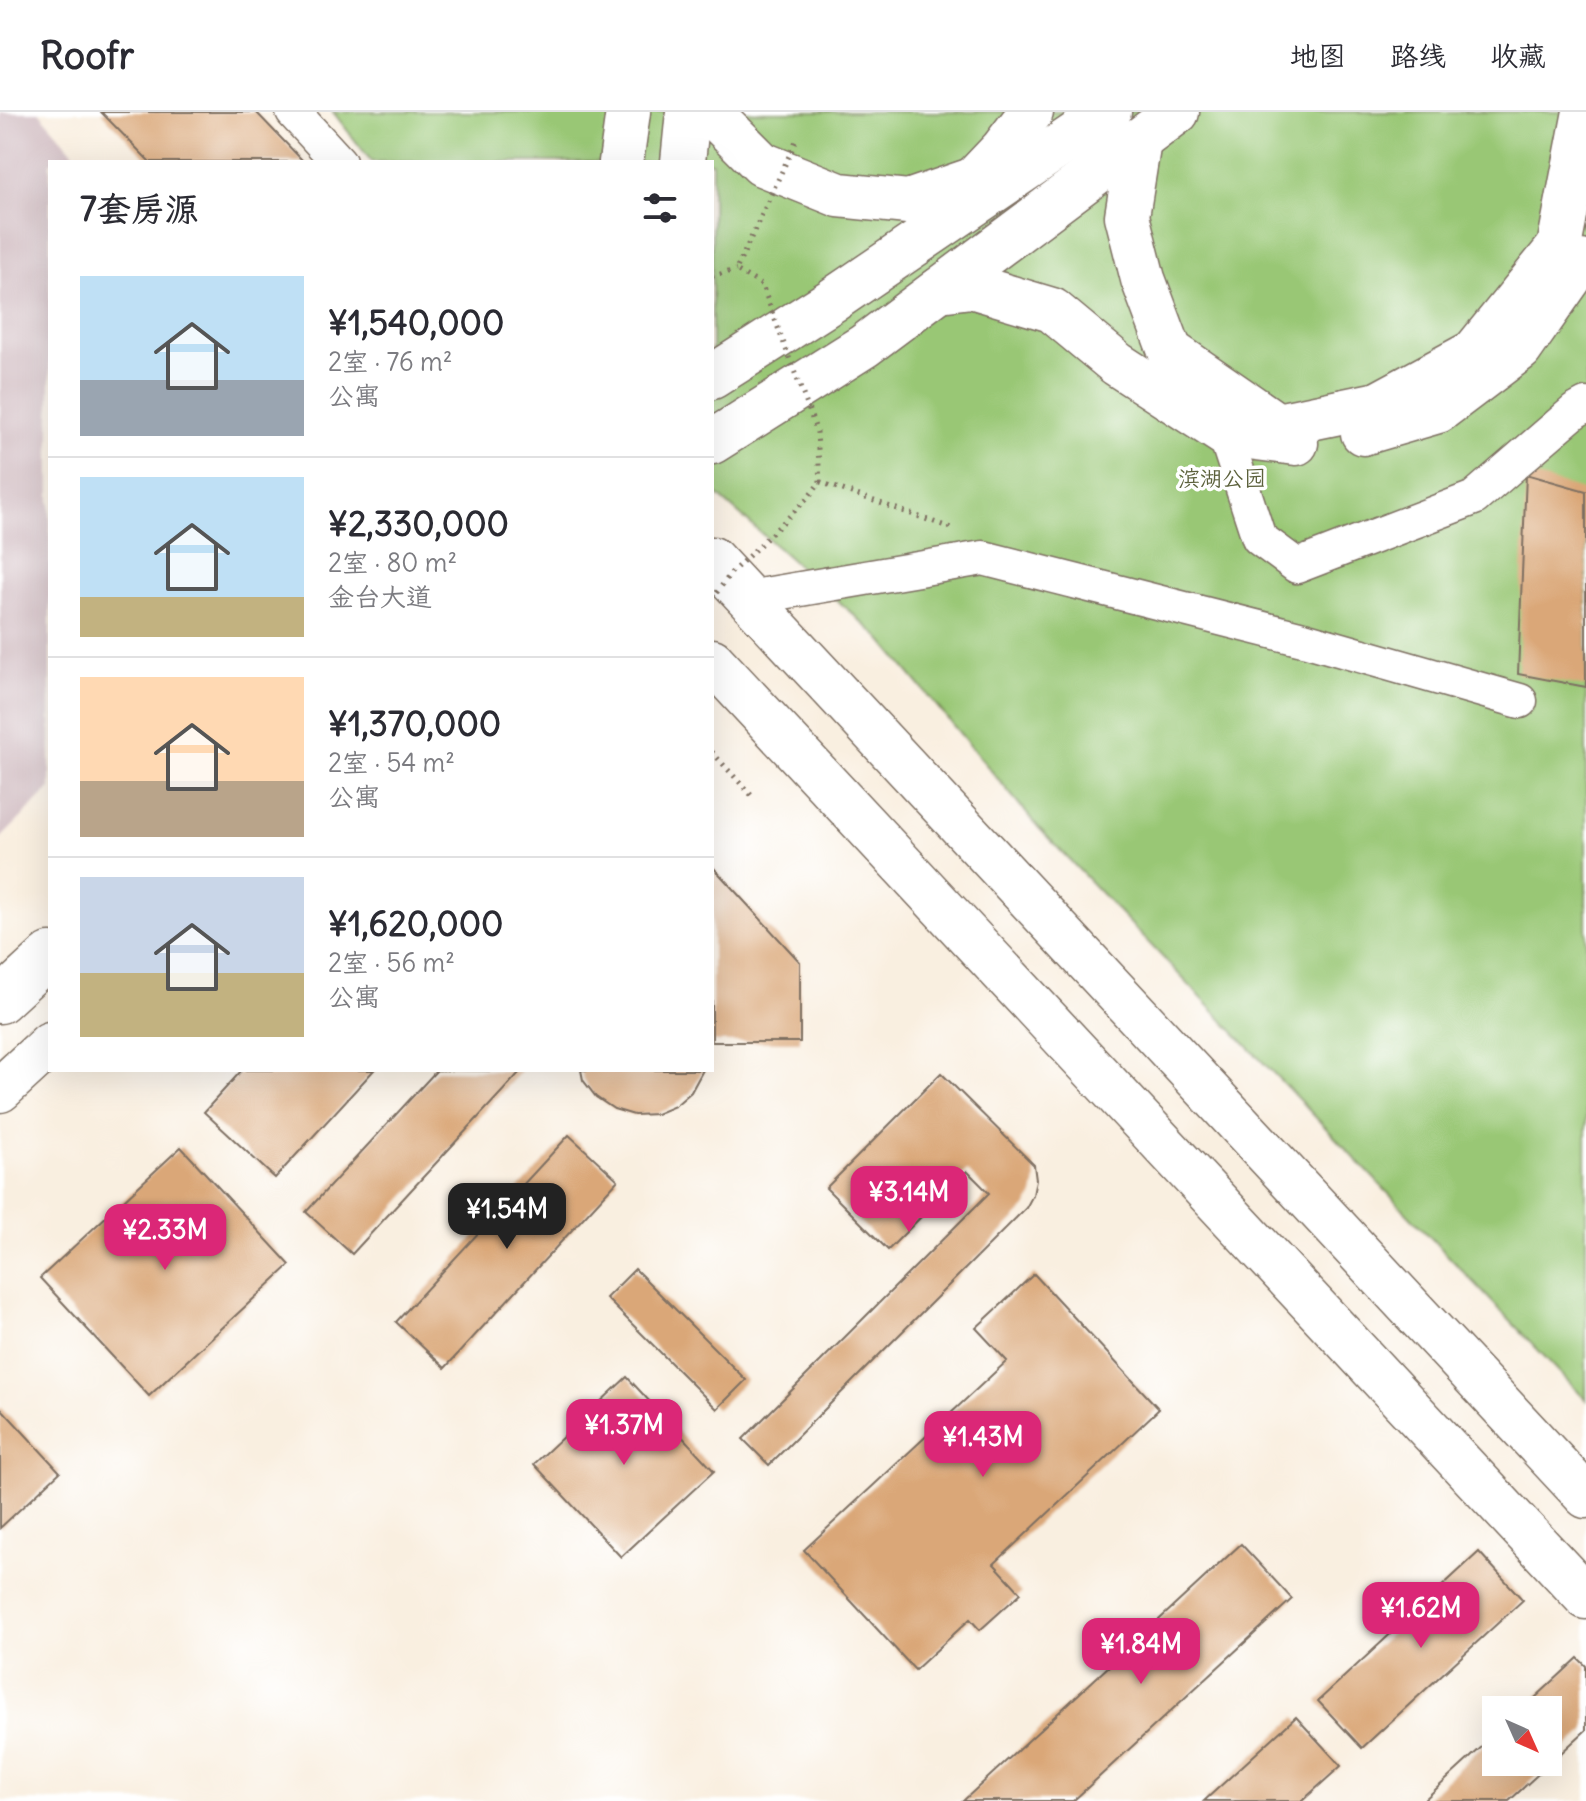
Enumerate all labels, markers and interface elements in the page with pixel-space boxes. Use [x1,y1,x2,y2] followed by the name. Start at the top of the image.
[40,32,134,79] text: Roofr
[1290,38,1346,74] text: 地图
[1390,38,1446,74] text: 路线
[1490,38,1546,74] text: 收藏
[638,186,682,230] icon: filters
[80,187,199,230] text: 7套房源
[328,301,504,344] text: ¥1,540,000
[144,308,240,404] icon: home
[328,345,453,378] text: 2室 · 76 m²
[328,379,380,412] text: 公寓
[1178,464,1266,492] park label: 滨湖公园
[328,502,509,545] text: ¥2,330,000
[144,509,240,605] icon: home
[328,546,457,579] text: 2室 · 80 m²
[328,580,432,613] text: 金台大道
[328,702,501,745] text: ¥1,370,000
[144,709,240,805] icon: home
[328,746,455,779] text: 2室 · 54 m²
[328,780,380,813] text: 公寓
[328,902,503,945] text: ¥1,620,000
[144,909,240,1005] icon: home
[328,946,455,979] text: 2室 · 56 m²
[328,980,380,1013] text: 公寓
[844,1166,974,1234] pin: ¥3.14M
[869,1175,949,1208] text: ¥3.14M
[442,1183,572,1251] pin: ¥1.54M
[466,1192,548,1225] text: ¥1.54M
[100,1204,230,1272] pin: ¥2.33M
[122,1213,208,1246] text: ¥2.33M
[559,1399,689,1467] pin: ¥1.37M
[584,1408,664,1441] text: ¥1.37M
[918,1411,1048,1479] pin: ¥1.43M
[942,1420,1024,1453] text: ¥1.43M
[1356,1582,1486,1650] pin: ¥1.62M
[1380,1591,1462,1624] text: ¥1.62M
[1076,1618,1206,1686] pin: ¥1.84M
[1100,1627,1182,1660] text: ¥1.84M
[1482,1696,1562,1776] north arrow
[1482,1696,1562,1776] map controls

